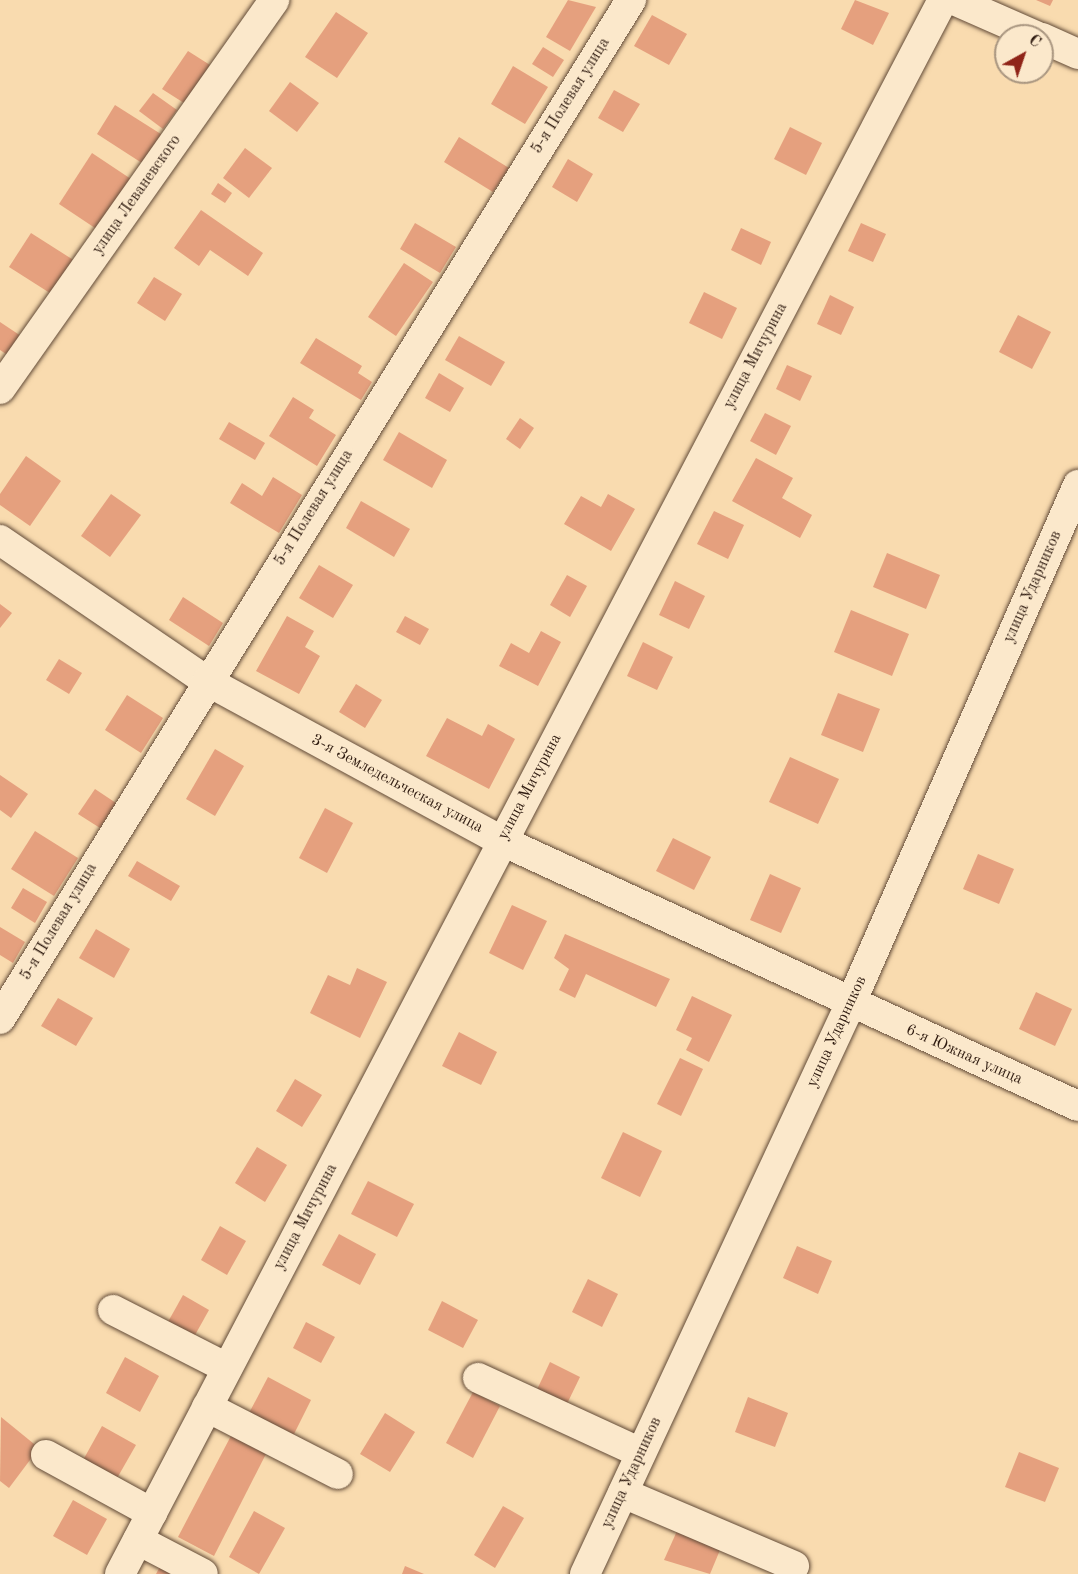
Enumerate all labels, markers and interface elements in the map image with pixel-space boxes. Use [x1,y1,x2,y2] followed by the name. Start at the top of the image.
[994,24,1054,84] north arrow
[1025,32,1043,51] text: С
[528,34,614,158] street label: 5-я Полевая улица
[89,131,185,259] street label: улица Леваневского
[720,300,792,412] street label: улица Мичурина
[271,446,357,570] street label: 5-я Полевая улица
[1000,528,1066,646] street label: улица Ударников
[308,730,486,838] street label: 3-я Земледельческая улица
[494,731,566,843] street label: улица Мичурина
[16,860,102,984] street label: 5-я Полевая улица
[803,973,871,1091] street label: улица Ударников
[903,1021,1025,1089] street label: 6-я Южная улица
[270,1161,342,1273] street label: улица Мичурина
[598,1414,666,1532] street label: улица Ударников

